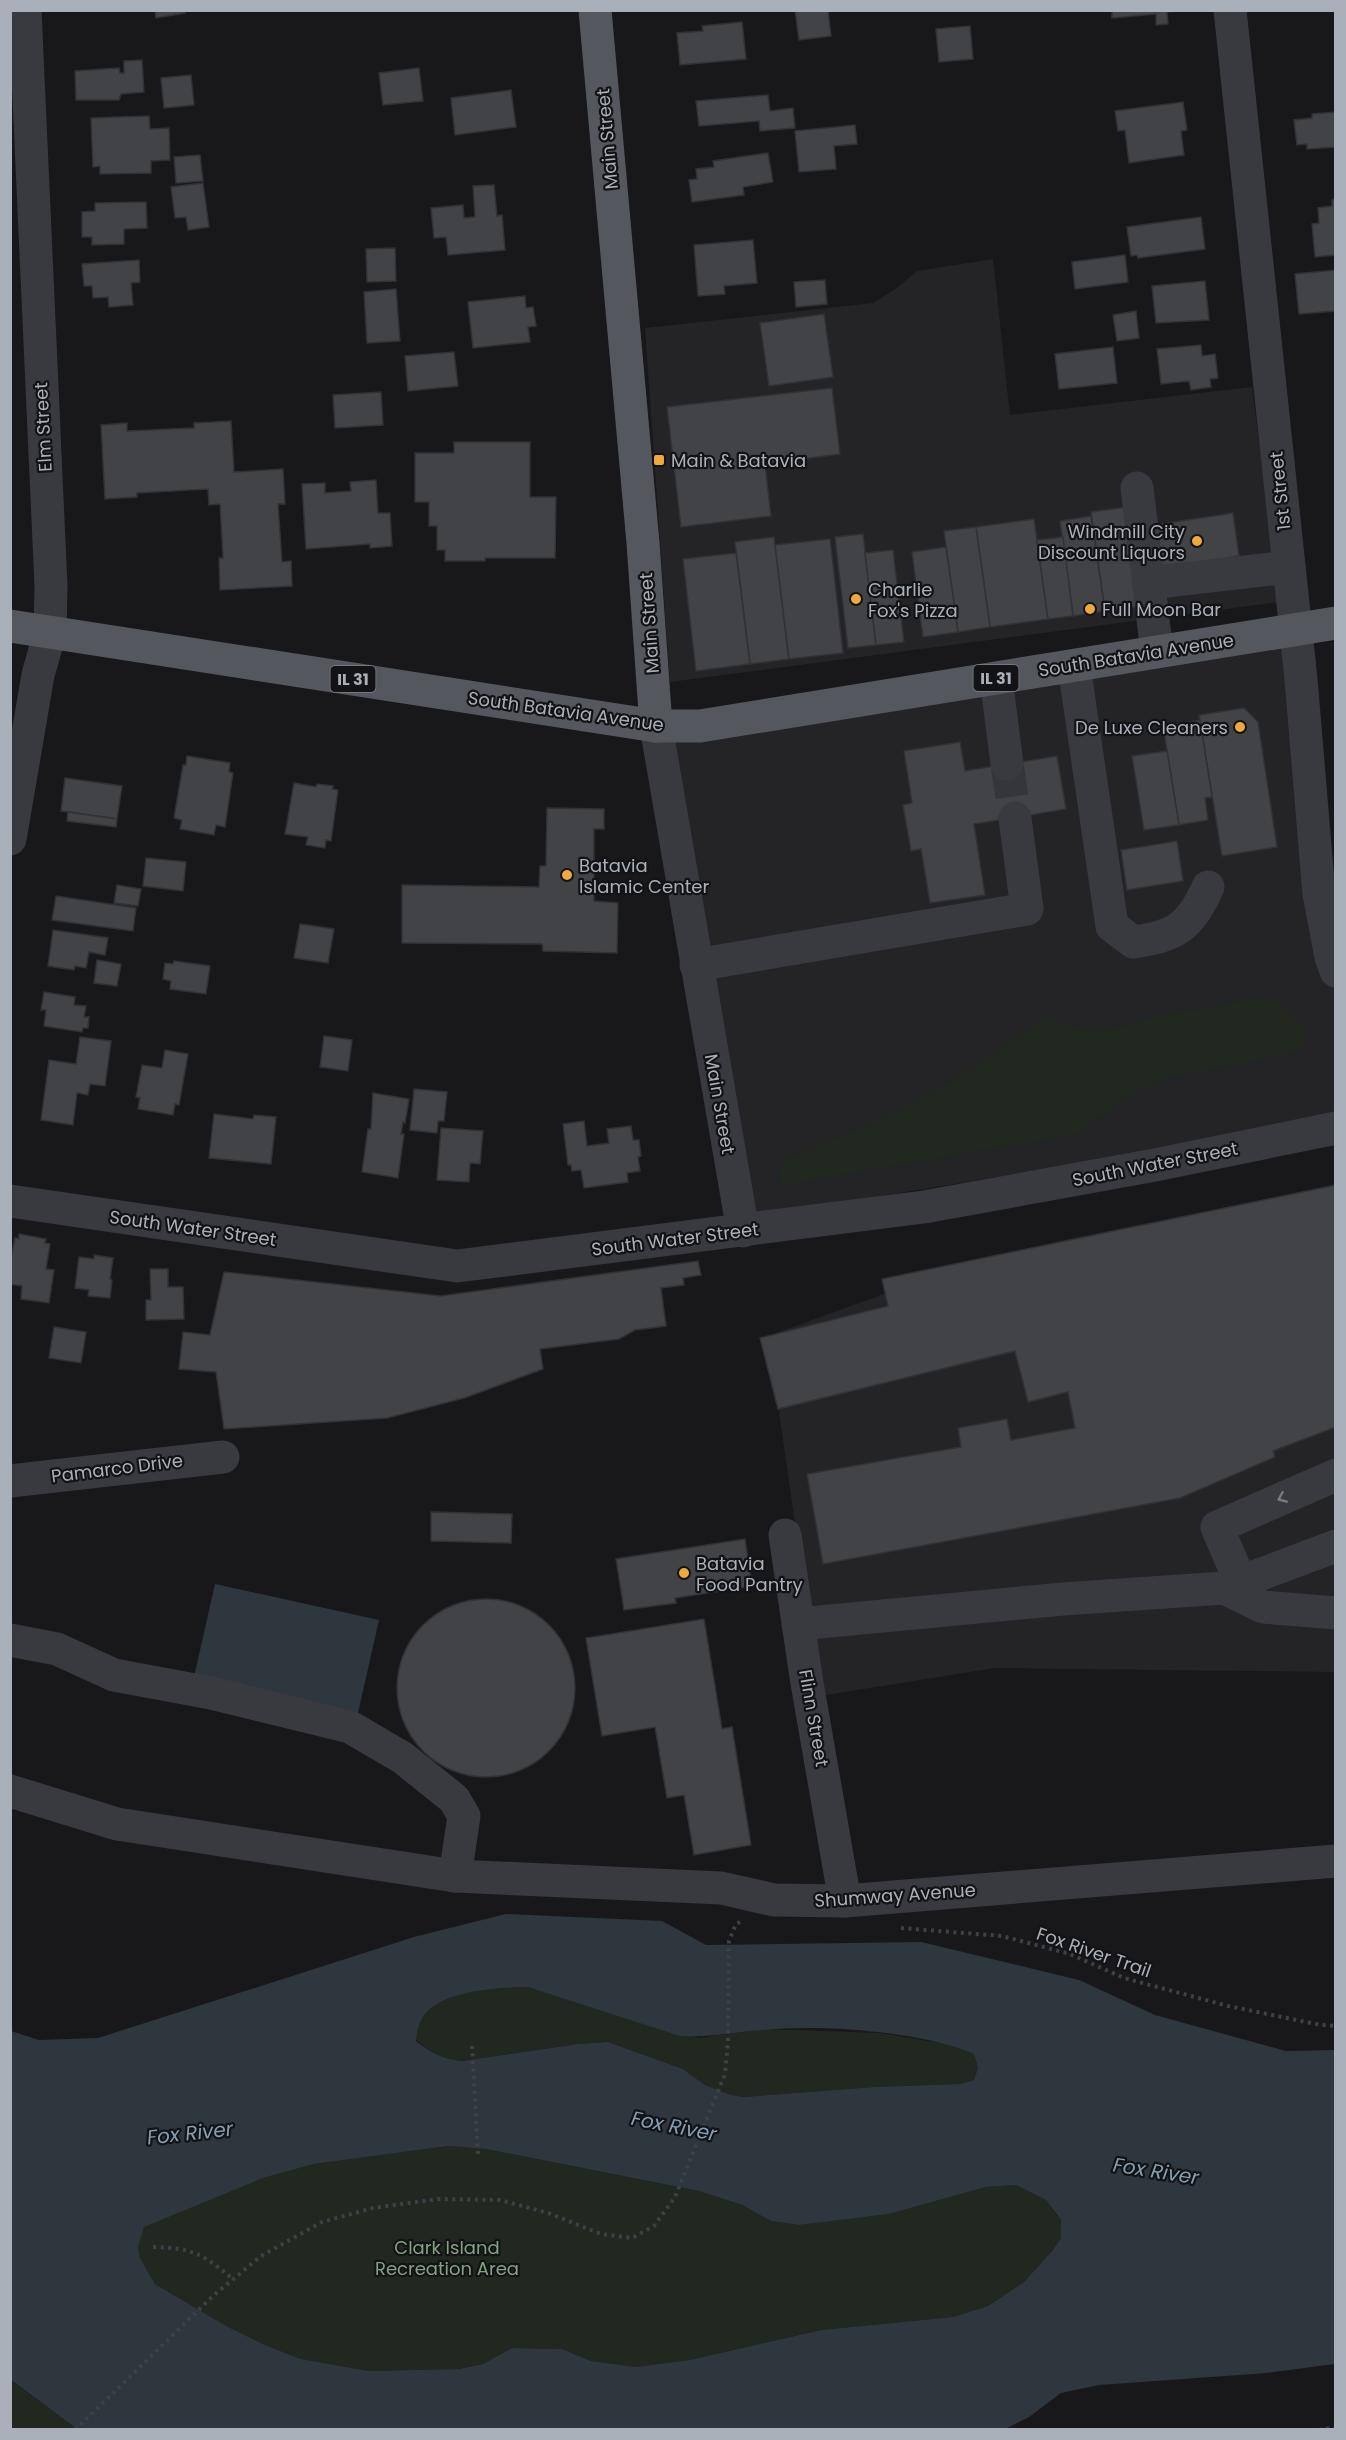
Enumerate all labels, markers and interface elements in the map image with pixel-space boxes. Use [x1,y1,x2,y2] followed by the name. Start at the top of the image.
[590,88,624,190] street label: Main Street
[28,382,58,472] street label: Elm Street
[671,448,806,473] place label: Main & Batavia
[1263,450,1297,532] street label: 1st Street
[652,453,666,467] marker: Main & Batavia
[1038,519,1185,565] place label: Windmill City Discount Liquors
[1190,534,1204,548] marker: Windmill City Discount Liquors
[633,572,665,674] street label: Main Street
[868,577,958,623] place label: Charlie Fox's Pizza
[849,592,863,606] marker: Charlie Fox's Pizza
[1102,597,1221,622] place label: Full Moon Bar
[1083,602,1097,616] marker: Full Moon Bar
[1037,627,1235,683] street label: South Batavia Avenue
[974,665,1018,691] road number: IL 31
[330,666,376,692] road number: IL 31
[466,685,666,737] street label: South Batavia Avenue
[1075,715,1228,740] place label: De Luxe Cleaners
[1233,720,1247,734] marker: De Luxe Cleaners
[579,853,709,899] place label: Batavia Islamic Center
[560,868,574,882] marker: Batavia Islamic Center
[699,1052,741,1156] street label: Main Street
[1070,1136,1240,1192] street label: South Water Street
[108,1204,278,1252] street label: South Water Street
[590,1216,760,1262] street label: South Water Street
[50,1448,184,1488] street label: Pamarco Drive
[1277,1491,1288,1503] one-way arrow
[696,1551,803,1597] place label: Batavia Food Pantry
[677,1566,691,1580] marker: Batavia Food Pantry
[793,1667,835,1769] street label: Flinn Street
[814,1877,976,1913] street label: Shumway Avenue
[1033,1921,1155,1983] street label: Fox River Trail
[629,2104,720,2148] water label: Fox River
[145,2114,235,2151] water label: Fox River
[1111,2150,1201,2192] water label: Fox River
[375,2235,519,2281] park label: Clark Island Recreation Area

